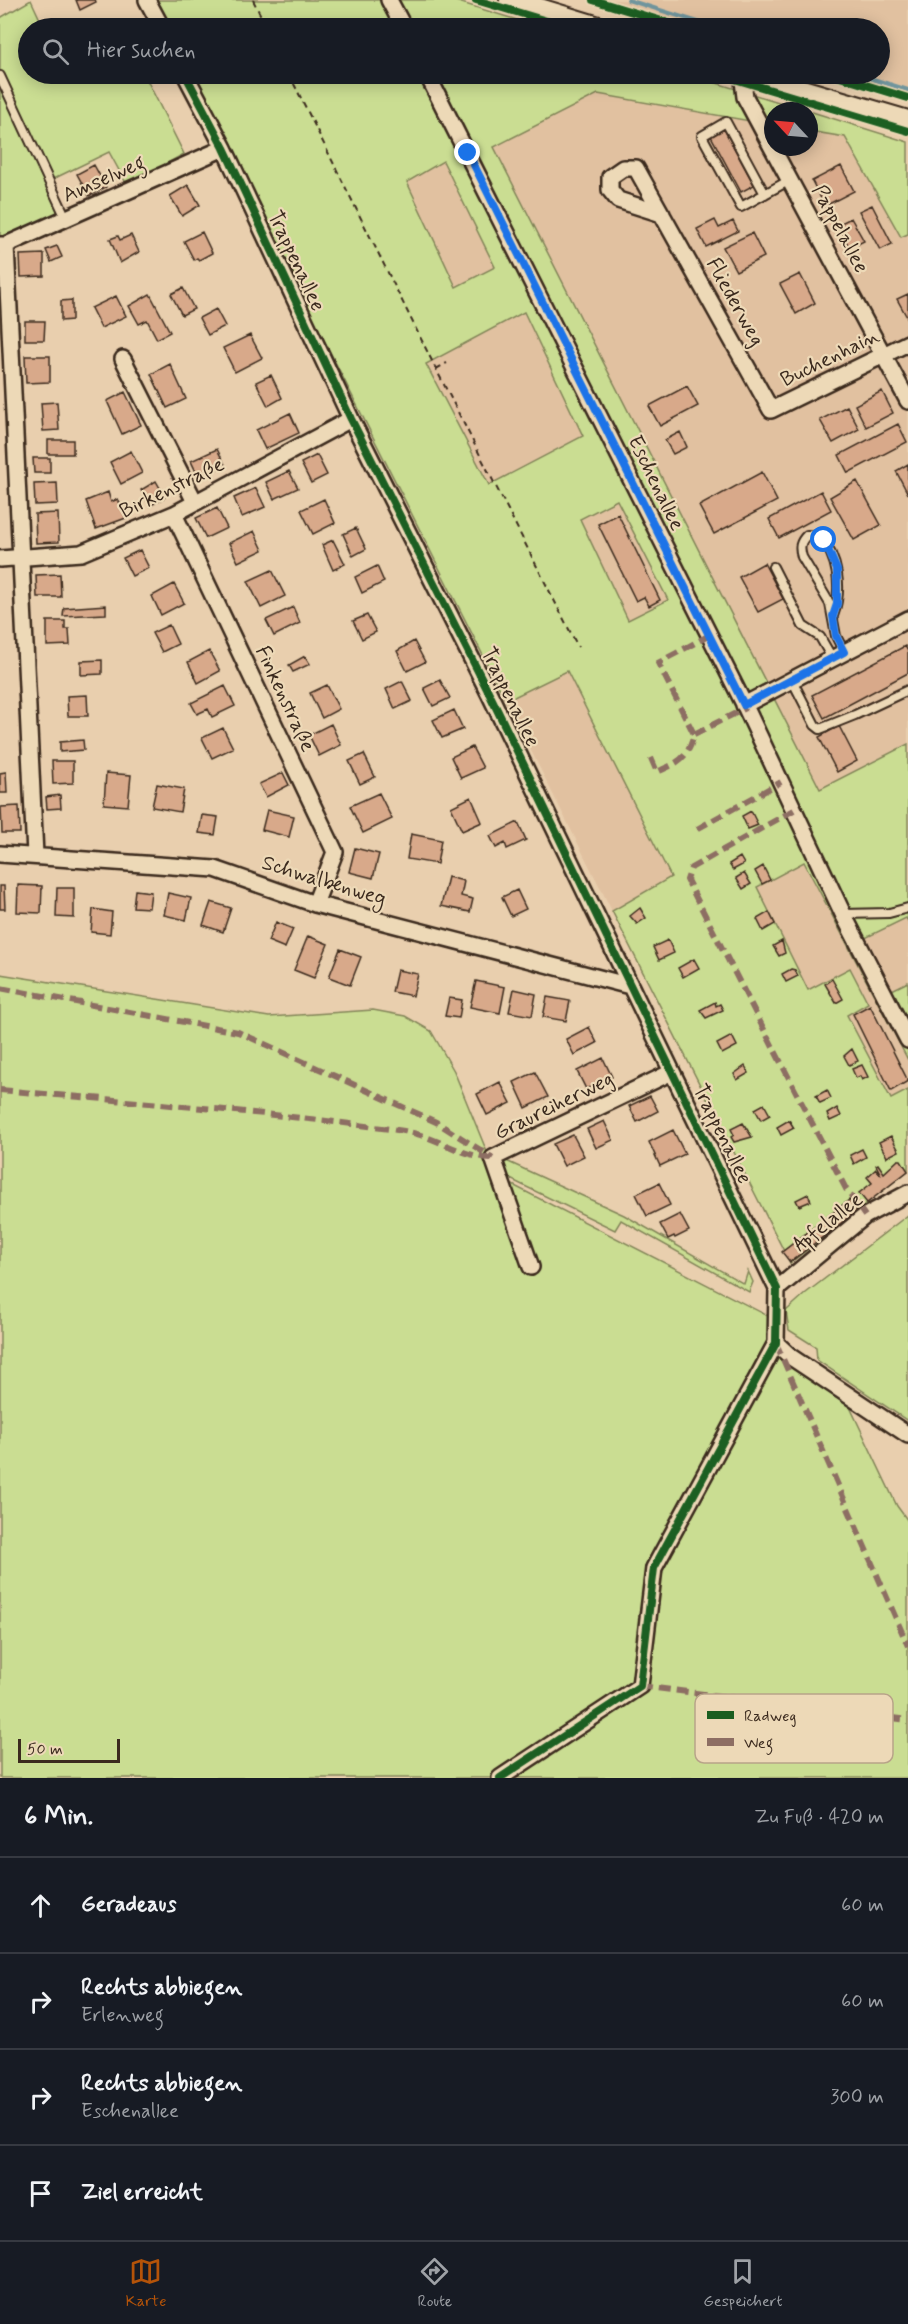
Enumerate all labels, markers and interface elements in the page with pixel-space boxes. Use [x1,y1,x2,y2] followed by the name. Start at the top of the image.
[18,18,890,84] search box
[39,35,72,68] icon: search
[87,37,196,65] text: Hier suchen
[764,102,818,156] north arrow
[454,139,480,165] route end
[58,148,151,211] street label: Amselweg
[805,180,875,278] street label: Pappelallee
[260,206,332,316] street label: Trappenallee
[699,253,771,351] street label: Fliederweg
[776,322,885,394] street label: Buchenhain
[621,431,691,535] street label: Eschenallee
[115,451,229,525] street label: Birkenstraße
[810,526,836,552] route start
[248,641,322,757] street label: Finkenstraße
[474,642,546,752] street label: Trappenallee
[258,849,389,914] street label: Schwalbenweg
[490,1065,618,1147] street label: Graureiherweg
[686,1079,758,1189] street label: Trappenallee
[787,1186,869,1259] street label: Apfelallee
[695,1694,893,1763] legend
[744,1706,796,1727] text: Radweg
[744,1733,773,1755] text: Weg
[18,1736,120,1764] scale bar
[27,1739,63,1760] text: 50 m
[24,1800,93,1834] text: 6 Min.
[754,1804,884,1831] text: Zu Fuß · 420 m
[24,1889,57,1922] icon: ahead
[81,1891,176,1919] text: Geradeaus
[841,1892,884,1919] text: 60 m
[81,1974,242,2002] text: Rechts abbiegen
[24,1985,57,2018] icon: right
[841,1988,884,2015] text: 60 m
[81,2002,164,2029] text: Erlenweg
[81,2070,242,2098] text: Rechts abbiegen
[24,2081,57,2114] icon: right
[830,2084,884,2111] text: 300 m
[81,2098,179,2125] text: Eschenallee
[24,2177,57,2210] icon: arrive
[81,2179,203,2207] text: Ziel erreicht
[125,2255,166,2312] tab: Karte
[417,2255,452,2312] tab: Route
[703,2255,782,2312] tab: Gespeichert

